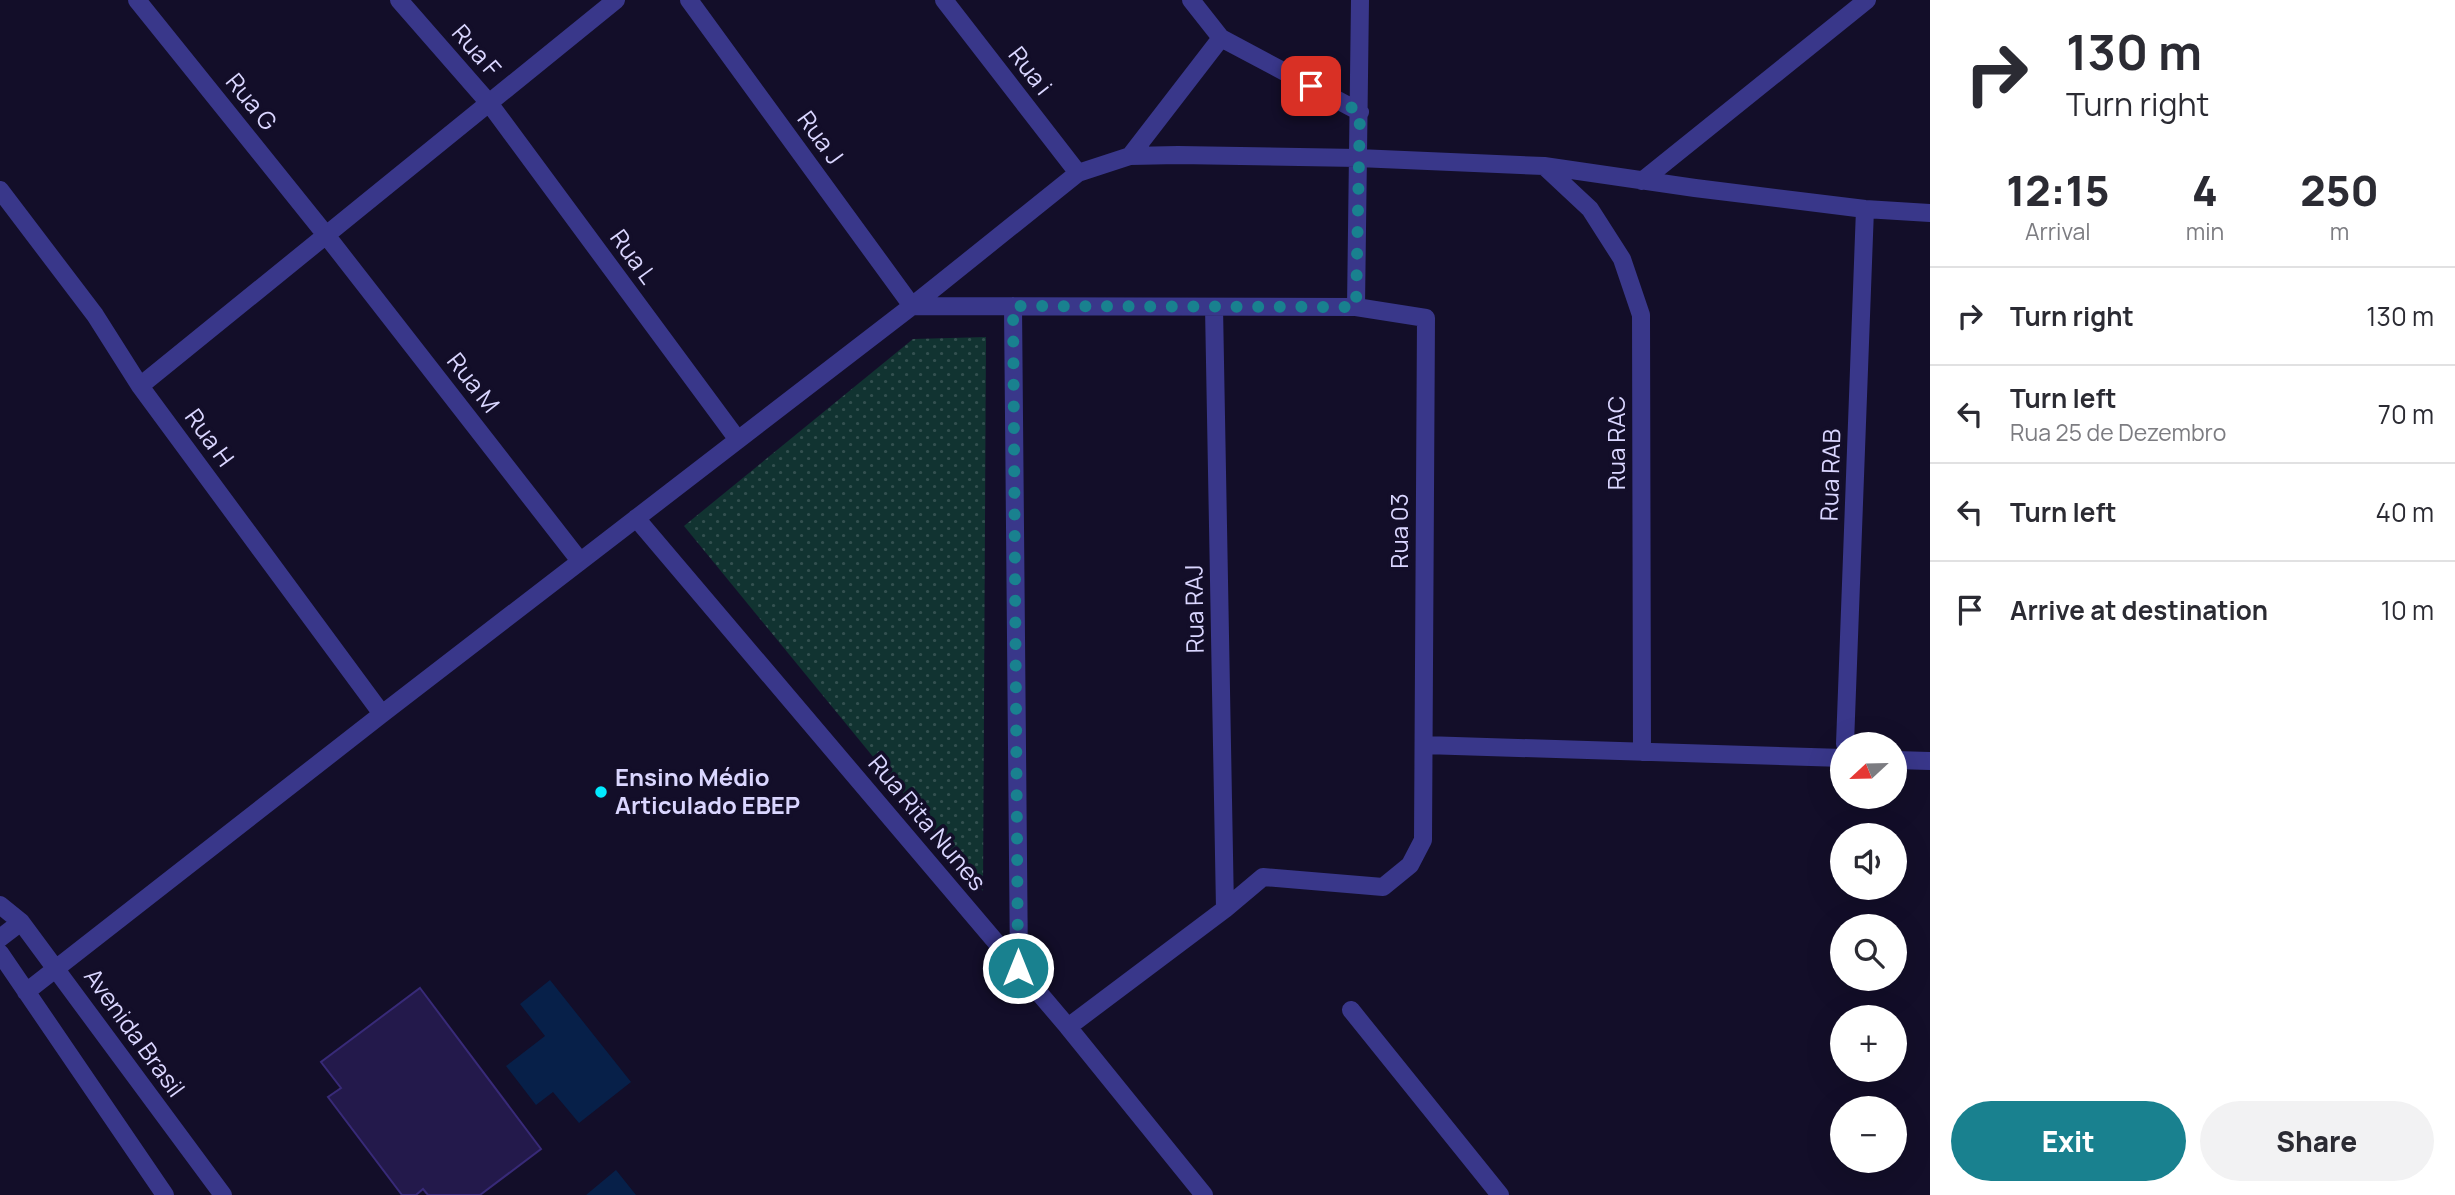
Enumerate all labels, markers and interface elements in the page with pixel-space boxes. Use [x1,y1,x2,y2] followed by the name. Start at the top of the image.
[445,17,509,83] street label: Rua F
[2066,18,2202,85] text: 130 m
[1951,28,2042,119] icon: right
[1002,39,1061,101] street label: Rua i
[1281,56,1341,116] pin
[219,66,285,137] street label: Rua G
[1292,67,1330,105] icon: arrive
[2066,82,2209,126] text: Turn right
[791,104,852,171] street label: Rua J
[2006,161,2109,219] text: 12:15
[2192,161,2218,219] text: 4
[2300,161,2379,219] text: 250
[2025,215,2091,247] text: Arrival
[2186,215,2224,247] text: min
[2330,215,2349,247] text: m
[603,222,665,290] street label: Rua L
[1951,297,1989,335] icon: right
[2010,298,2134,334] text: Turn right
[2366,298,2434,334] text: 130 m
[440,345,508,419] street label: Rua M
[2010,380,2117,416] text: Turn left
[1951,395,1989,433] icon: left
[1599,396,1632,490] street label: Rua RAC
[2378,396,2434,432] text: 70 m
[178,402,242,473] street label: Rua H
[2010,416,2226,448] text: Rua 25 de Dezembro
[1811,428,1848,522] street label: Rua RAB
[1382,493,1415,569] street label: Rua 03
[1951,493,1989,531] icon: left
[2010,494,2117,530] text: Turn left
[2376,494,2434,530] text: 40 m
[1176,564,1211,654] street label: Rua RAJ
[1951,591,1989,629] icon: arrive
[2010,592,2268,628] text: Arrive at destination
[2381,592,2434,628] text: 10 m
[1830,732,1908,808] north arrow
[1830,732,1907,1173] map controls
[862,747,995,897] street label: Rua Rita Nunes
[615,760,800,821] place label: Ensino Médio Articulado EBEP
[593,784,609,800] marker: Ensino Médio Articulado EBEP
[1830,823,1907,900] button: sound
[1830,914,1907,991] button: search
[981,931,1055,1005] position arrow
[77,961,193,1103] street label: Avenida Brasil
[1830,1005,1907,1082] button: +
[1830,1096,1907,1173] button: −
[1951,1101,2186,1181] button: Exit
[2200,1101,2434,1181] button: Share

